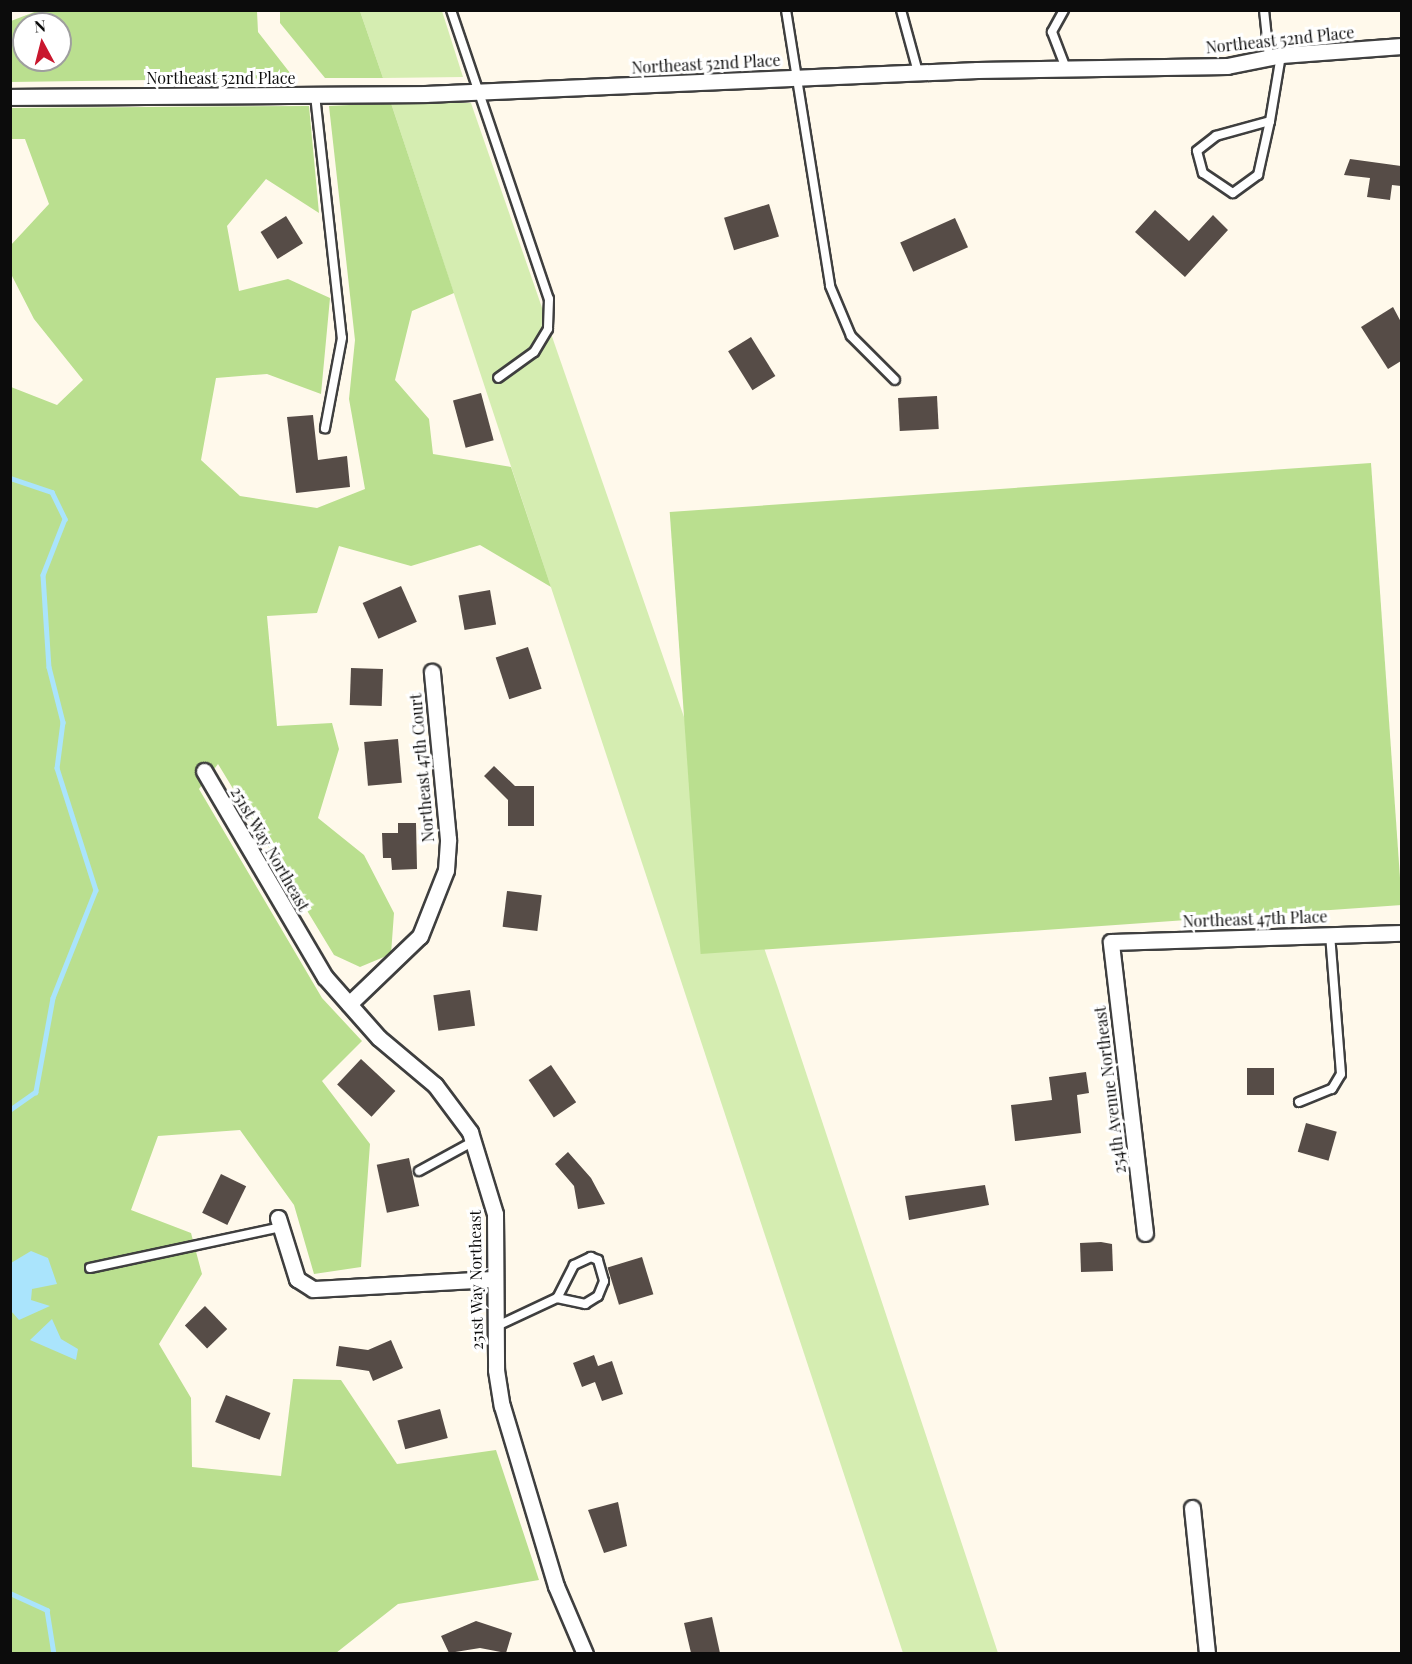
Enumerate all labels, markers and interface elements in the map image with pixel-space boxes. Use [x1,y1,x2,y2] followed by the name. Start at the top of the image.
[12,12,72,72] north arrow
[33,14,47,37] text: N
[1205,23,1355,57] street label: Northeast 52nd Place
[631,50,781,78] street label: Northeast 52nd Place
[146,68,296,88] street label: Northeast 52nd Place
[406,692,438,844] street label: Northeast 47th Court
[226,783,314,915] street label: 251st Way Northeast
[1182,907,1328,931] street label: Northeast 47th Place
[1090,1005,1130,1175] street label: 254th Avenue Northeast
[465,1209,487,1351] street label: 251st Way Northeast

